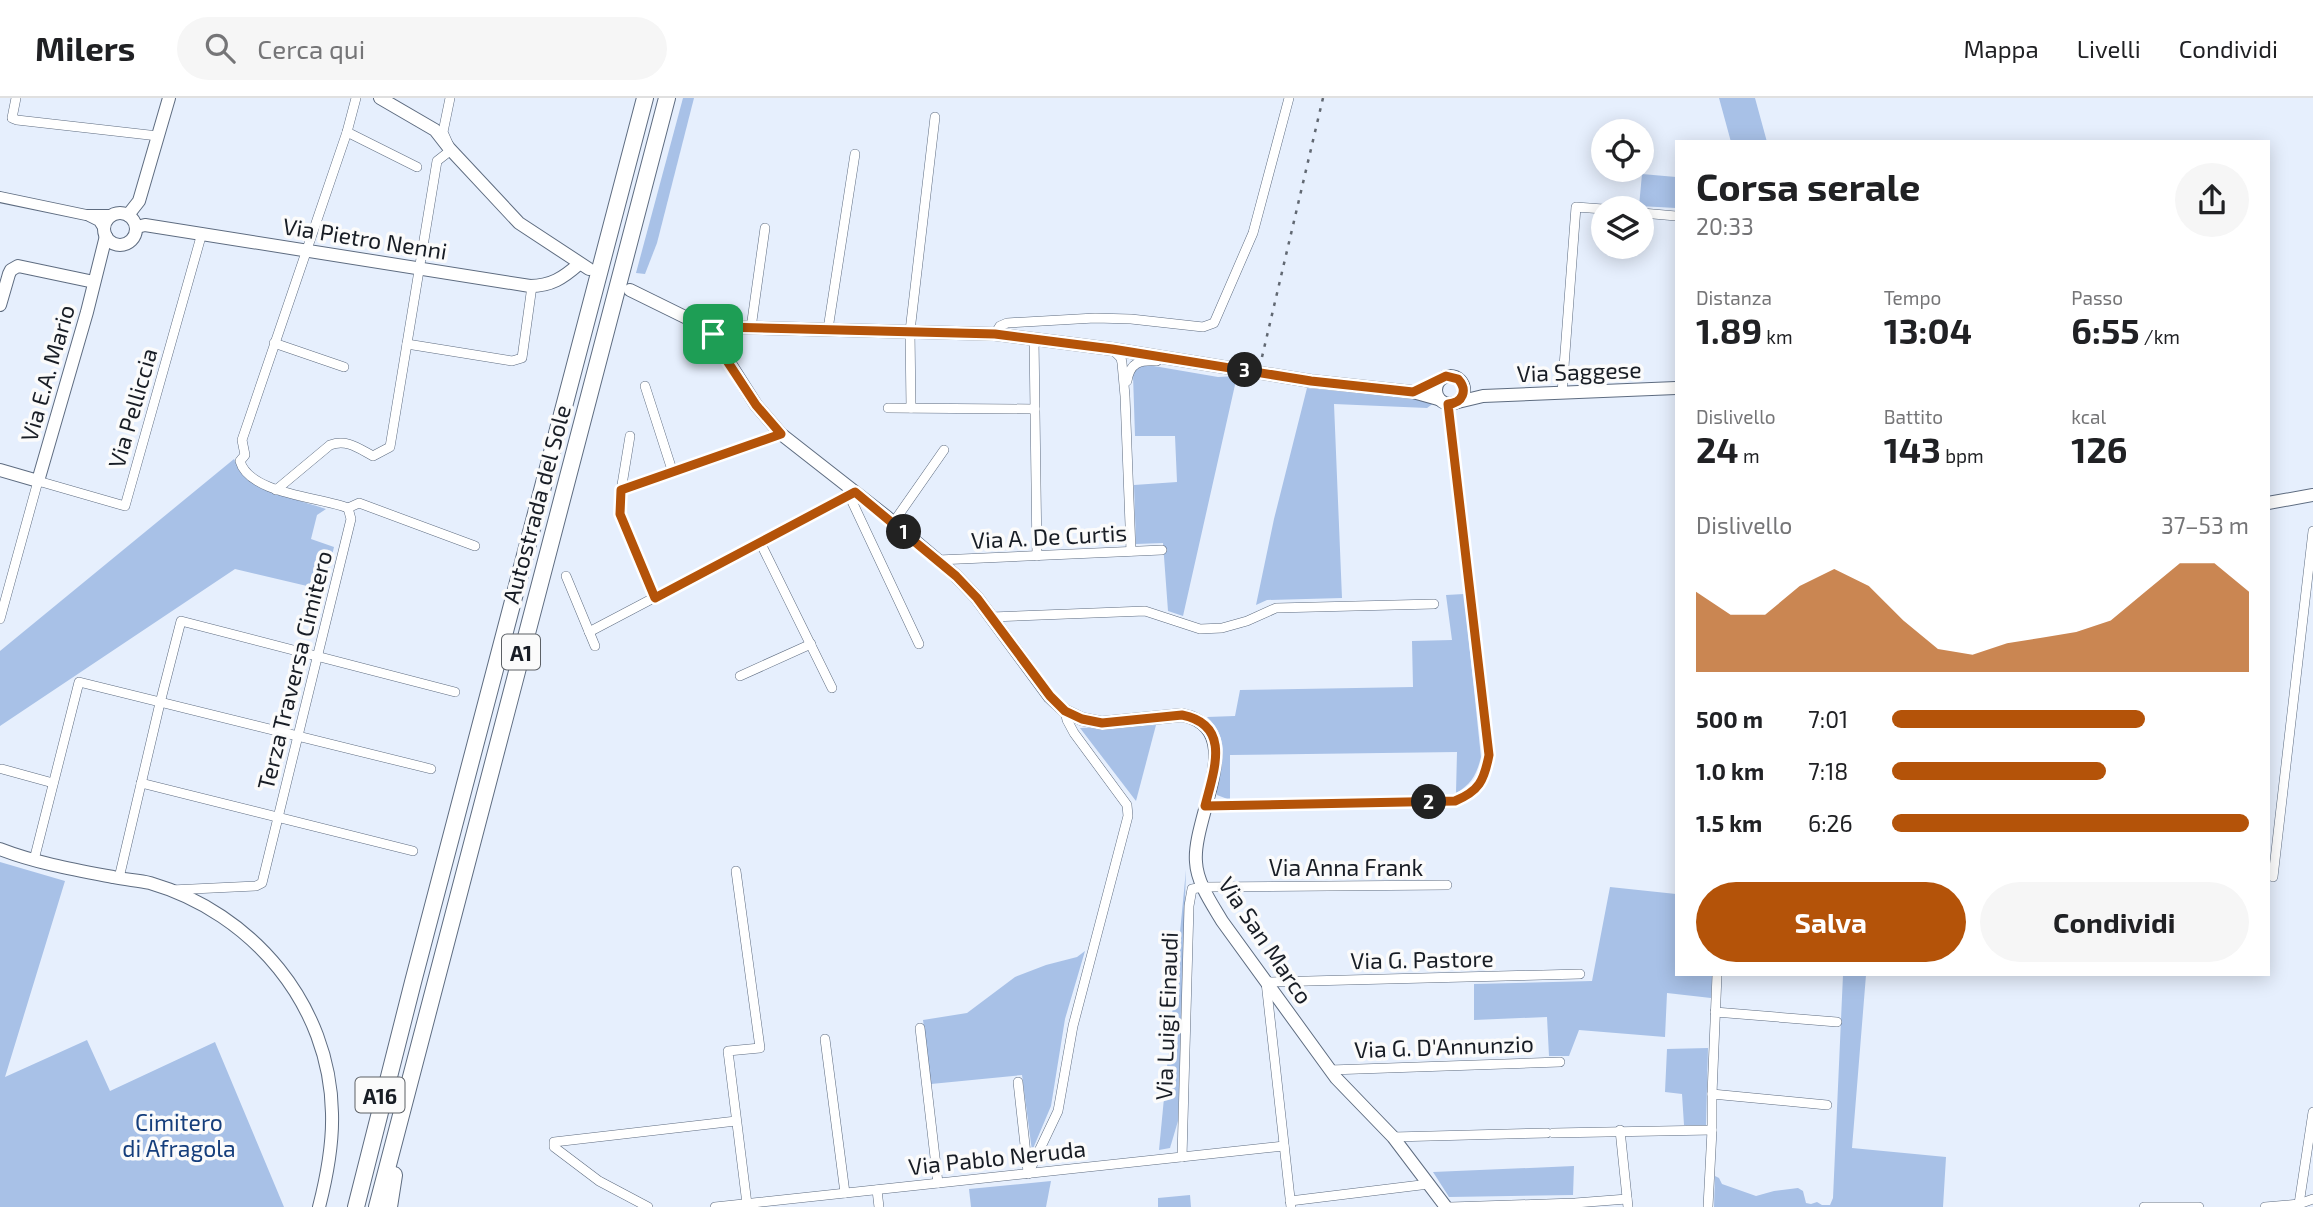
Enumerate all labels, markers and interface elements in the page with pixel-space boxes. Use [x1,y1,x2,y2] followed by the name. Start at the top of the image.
[177,17,667,80] search box
[35,28,135,68] text: Milers
[201,29,239,67] icon: search
[257,33,365,64] text: Cerca qui
[1963,34,2039,63] text: Mappa
[2077,34,2141,63] text: Livelli
[2179,34,2278,63] text: Condividi
[1591,119,1654,259] map controls
[1591,119,1654,182] button: locate
[1696,163,1920,209] text: Corsa serale
[2175,163,2249,237] button: share
[1591,196,1654,259] button: layers
[281,211,449,265] street label: Via Pietro Nenni
[1696,212,1754,240] text: 20:33
[1696,286,1772,309] text: Distanza
[1884,286,1941,309] text: Tempo
[2071,286,2123,309] text: Passo
[14,301,80,445] street label: Via E.A. Mario
[683,304,743,364] pin
[1696,309,1762,351] text: 1.89
[1884,309,1972,351] text: 13:04
[2071,309,2140,351] text: 6:55
[694,315,732,353] icon: arrive
[1762,325,1793,348] text: km
[2140,325,2180,348] text: /km
[102,345,162,471] street label: Via Pelliccia
[1228,352,1262,388] pin: 3
[1516,355,1642,387] street label: Via Saggese
[1239,358,1250,381] text: 3
[496,402,576,606] street label: Autostrada del Sole
[1696,405,1776,428] text: Dislivello
[1884,405,1943,428] text: Battito
[2071,405,2106,428] text: kcal
[1696,428,1739,470] text: 24
[1884,428,1941,470] text: 143
[2071,428,2127,470] text: 126
[1739,444,1760,467] text: m
[1941,444,1984,467] text: bpm
[1696,511,1792,539] text: Dislivello
[2161,511,2249,539] text: 37–53 m
[886,514,922,550] pin: 1
[970,518,1128,554] street label: Via A. De Curtis
[899,520,908,543] text: 1
[251,548,337,792] street label: Terza Traversa Cimitero
[502,634,540,670] road number: A1
[1696,705,1763,733] text: 500 m
[1808,705,1848,733] text: 7:01
[1696,757,1764,785] text: 1.0 km
[1808,757,1848,785] text: 7:18
[1412,784,1446,820] pin: 2
[1423,790,1434,813] text: 2
[1696,809,1762,837] text: 1.5 km
[1808,809,1853,837] text: 6:26
[1269,853,1424,881] street label: Via Anna Frank
[1213,871,1319,1009] street label: Via San Marco
[1696,882,1966,962] button: Salva
[1980,882,2249,962] button: Condividi
[1149,931,1183,1101] street label: Via Luigi Einaudi
[1350,944,1494,974] street label: Via G. Pastore
[1354,1029,1534,1063] street label: Via G. D'Annunzio
[356,1077,404,1112] road number: A16
[122,1108,236,1162] park label: Cimitero di Afragola
[907,1134,1087,1180] street label: Via Pablo Neruda

